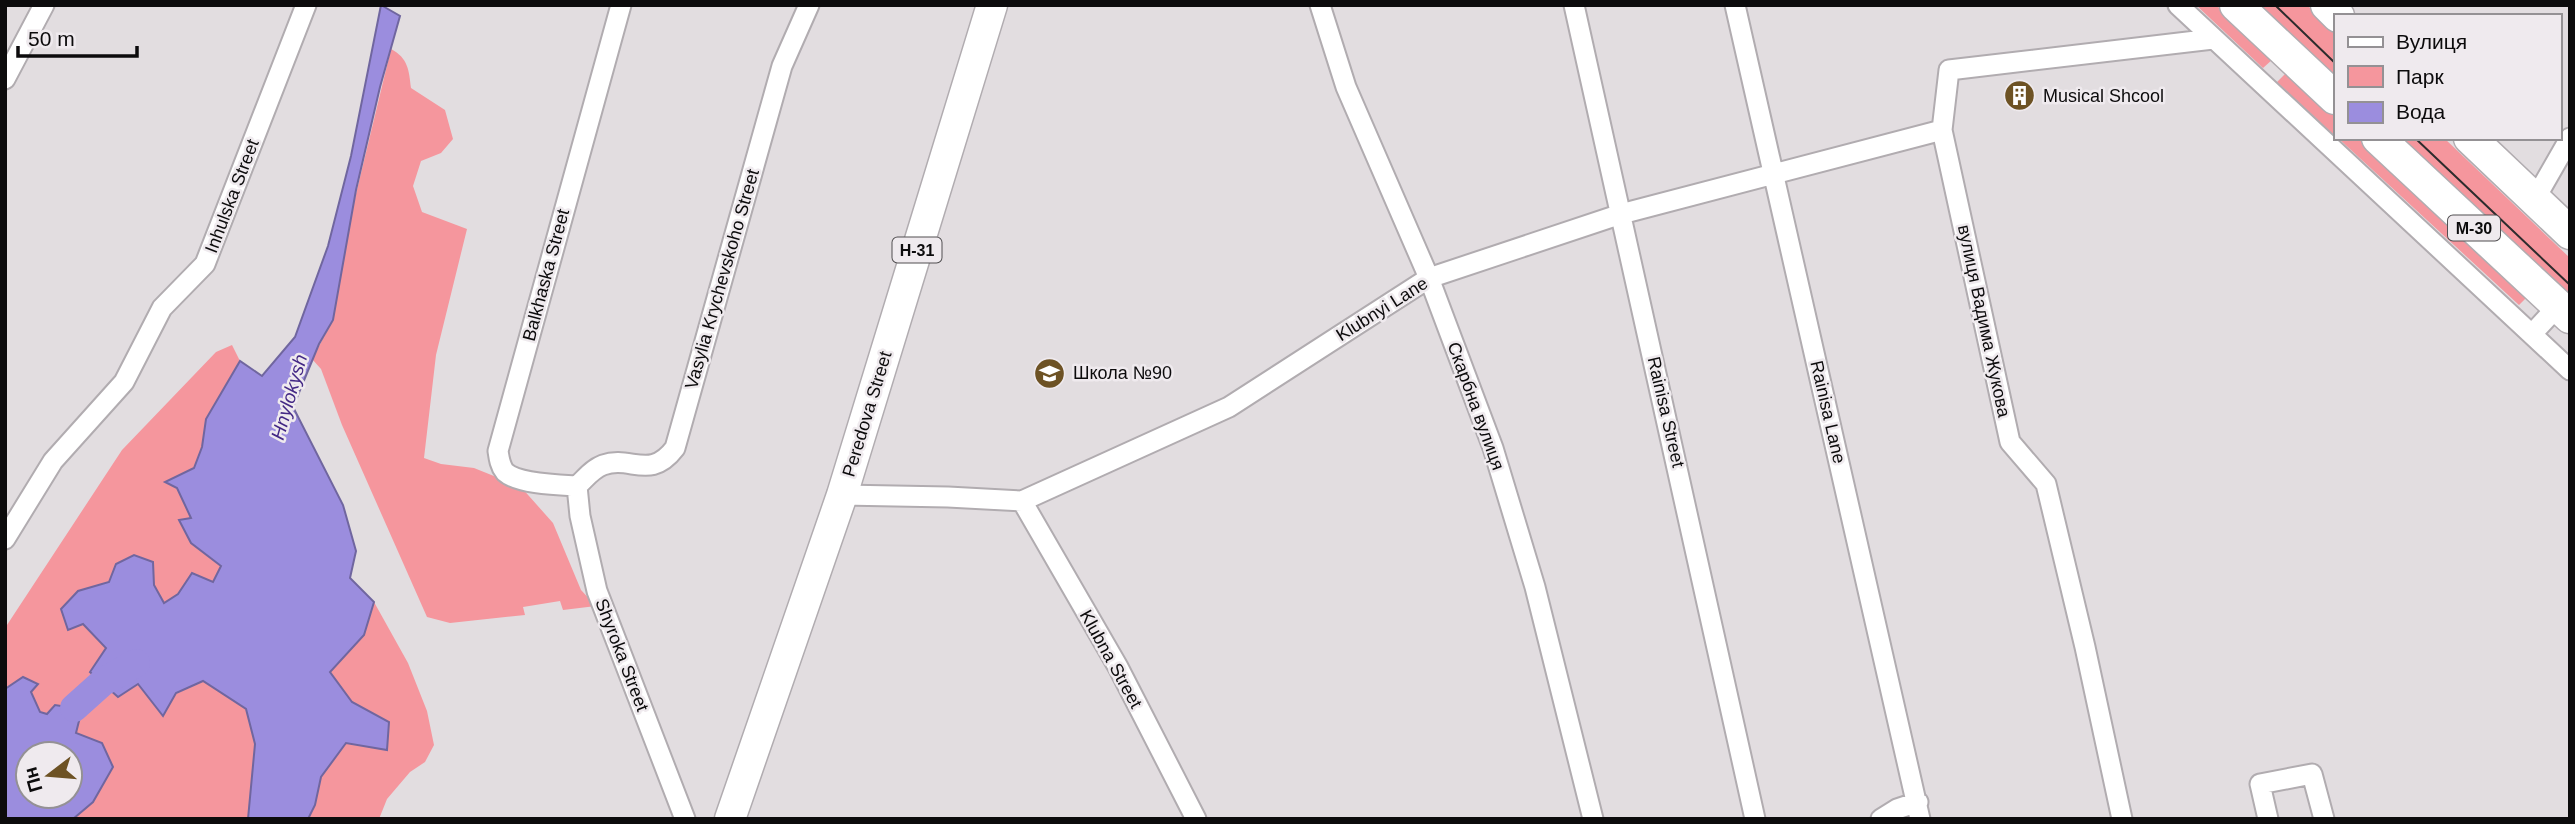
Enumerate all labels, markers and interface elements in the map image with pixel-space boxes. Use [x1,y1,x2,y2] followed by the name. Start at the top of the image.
[18,14,136,58] scale bar
[2334,14,2561,140] legend
[28,27,75,50] text: 50 m
[2396,30,2467,53] text: Вулиця
[2396,65,2444,88] text: Парк
[2003,79,2037,113] building icon: Musical Shcool
[2043,86,2164,106] place label: Musical Shcool
[2396,100,2445,123] text: Вода
[201,136,263,256] street label: Inhulska Street
[681,167,763,391] street label: Vasylia Krychevskoho Street
[519,207,573,343] street label: Balkhaska Street
[2448,216,2500,240] road number: М-30
[1954,223,2014,420] street label: вулиця Вадима Жукова
[892,238,942,262] road number: Н-31
[1333,273,1431,345] street label: Klubnyi Lane
[1444,339,1508,473] street label: Скарбна вулиця
[838,349,896,479] street label: Peredova Street
[267,352,311,442] water label: Hnylokysh
[1644,355,1688,469] street label: Rainisa Street
[1033,356,1067,390] school or university icon: Школа №90
[1806,359,1850,465] street label: Rainisa Lane
[1073,363,1172,383] place label: Школа №90
[591,596,653,714] street label: Shyroka Street
[1076,606,1146,712] street label: Klubna Street
[14,740,84,810] north arrow
[20,765,47,795] text: Пн

